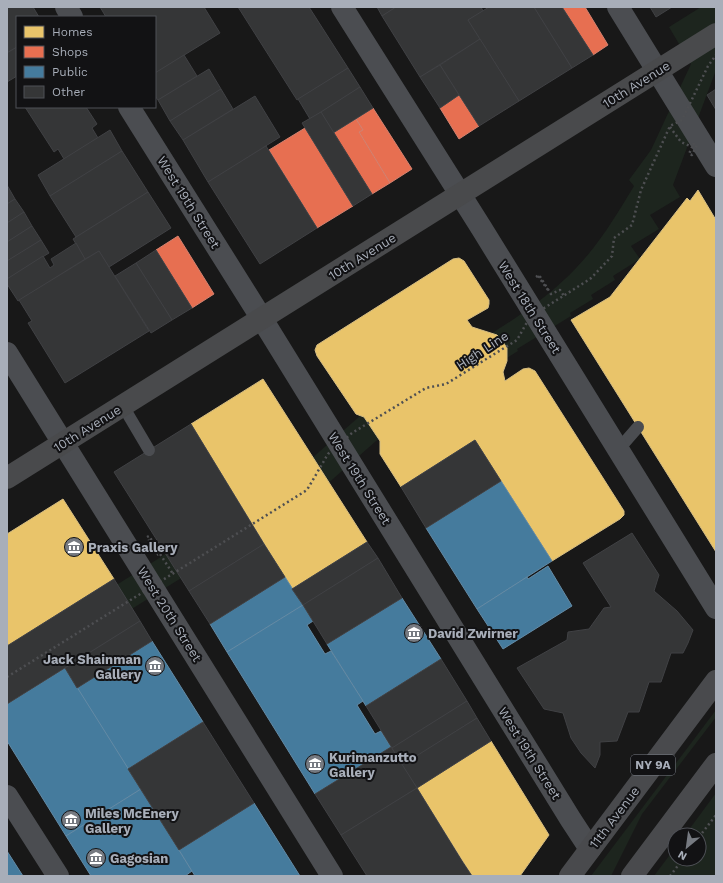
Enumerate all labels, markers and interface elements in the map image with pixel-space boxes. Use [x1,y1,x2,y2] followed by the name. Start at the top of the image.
[16,16,156,108] legend
[52,25,93,39] text: Homes
[52,45,88,59] text: Shops
[600,58,673,111] street label: 10th Avenue
[52,65,88,79] text: Public
[52,85,85,99] text: Other
[154,153,223,252] street label: West 19th Street
[326,230,399,283] street label: 10th Avenue
[495,258,564,357] street label: West 18th Street
[453,328,511,373] street label: High Line
[51,402,124,455] street label: 10th Avenue
[325,429,394,528] street label: West 19th Street
[63,536,85,558] museum icon: Praxis Gallery
[88,540,178,555] place label: Praxis Gallery
[134,564,205,665] street label: West 20th Street
[403,622,425,644] museum icon: David Zwirner
[428,626,518,641] place label: David Zwirner
[43,652,142,682] place label: Jack Shainman Gallery
[144,655,166,677] museum icon: Jack Shainman Gallery
[495,704,564,803] street label: West 19th Street
[329,750,417,780] place label: Kurimanzutto Gallery
[304,753,326,775] museum icon: Kurimanzutto Gallery
[631,755,675,775] road number: NY 9A
[586,783,643,851] street label: 11th Avenue
[85,806,180,836] place label: Miles McEnery Gallery
[60,809,82,831] museum icon: Miles McEnery Gallery
[667,827,707,867] north arrow
[85,847,107,869] museum icon: Gagosian
[676,848,689,863] text: N
[110,851,168,866] place label: Gagosian

